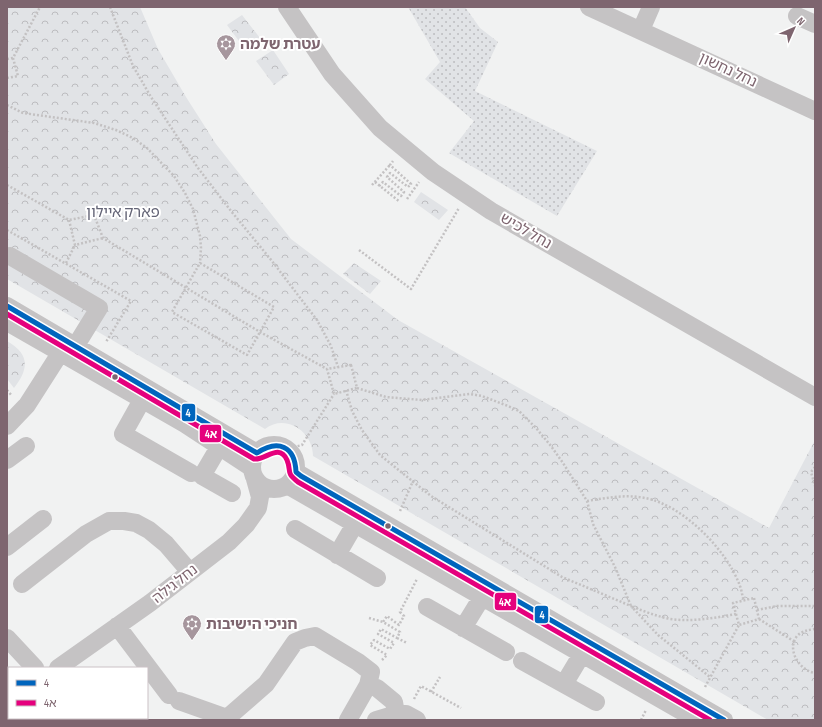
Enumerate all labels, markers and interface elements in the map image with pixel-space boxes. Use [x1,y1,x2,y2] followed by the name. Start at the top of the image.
[774,8,814,48] north arrow
[794,15,807,28] text: N
[215,33,237,61] synagogue icon: עטרת שלמה
[240,35,321,54] place label: עטרת שלמה
[696,48,760,92] street label: נחל נחשון
[86,203,160,222] park label: פארק איילון
[497,209,555,253] street label: נחל לכיש
[110,372,120,382] unlabelled marker
[181,403,196,422] line badge: 4
[185,407,191,420] text: 4
[199,424,222,443] line badge: 4א
[205,428,218,441] text: 4א
[383,521,393,531] unlabelled marker
[148,560,202,608] street label: נחל גילה
[494,592,517,611] line badge: 4א
[499,596,512,609] text: 4א
[534,605,549,624] line badge: 4
[539,609,545,622] text: 4
[181,613,203,641] synagogue icon: חניכי הישיבות
[206,615,298,634] place label: חניכי הישיבות
[8,667,148,719] legend
[44,676,49,691] text: 4
[44,696,57,711] text: 4א

